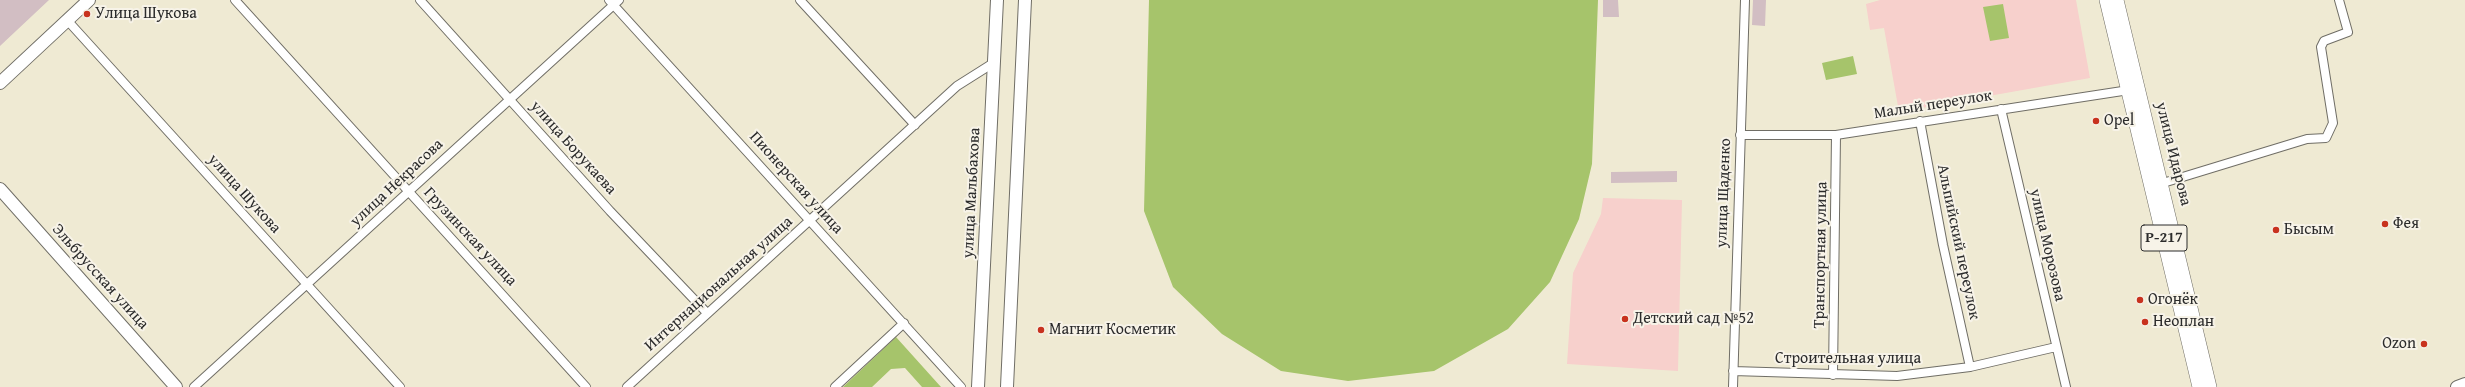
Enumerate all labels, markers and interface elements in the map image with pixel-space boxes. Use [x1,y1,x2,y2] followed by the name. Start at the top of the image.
[95,4,197,24] place label: Улица Шукова
[82,9,92,19] marker: Улица Шукова
[1873,86,1993,124] street label: Малый переулок
[526,97,620,199] street label: улица Борукаева
[2151,100,2195,208] street label: улица Идарова
[2104,111,2134,131] place label: Opel
[2091,116,2101,126] marker: Opel
[959,127,985,259] street label: улица Мальбахова
[745,128,847,238] street label: Пионерская улица
[347,135,447,231] street label: улица Некрасова
[1712,138,1736,248] street label: улица Щаденко
[203,150,285,238] street label: улица Шукова
[1932,163,1984,321] street label: Альпийский переулок
[1810,181,1832,329] street label: Транспортная улица
[419,184,521,290] street label: Грузинская улица
[2025,187,2069,303] street label: улица Морозова
[641,212,797,356] street label: Интернациональная улица
[2393,214,2419,234] place label: Фея
[2380,219,2390,229] marker: Фея
[48,220,152,334] street label: Эльбрусская улица
[2284,220,2334,240] place label: Бысым
[2141,225,2187,251] road number: Р-217
[2271,225,2281,235] marker: Бысым
[2148,290,2198,310] place label: Огонёк
[2135,295,2145,305] marker: Огонёк
[1633,309,1754,329] place label: Детский сад №52
[2153,312,2214,332] place label: Неоплан
[1620,314,1630,324] marker: Детский сад №52
[2140,317,2150,327] marker: Неоплан
[1049,320,1176,340] place label: Магнит Косметик
[1036,325,1046,335] marker: Магнит Косметик
[2382,334,2416,354] place label: Ozon
[2419,339,2429,349] marker: Ozon
[1775,349,1921,369] street label: Строительная улица

